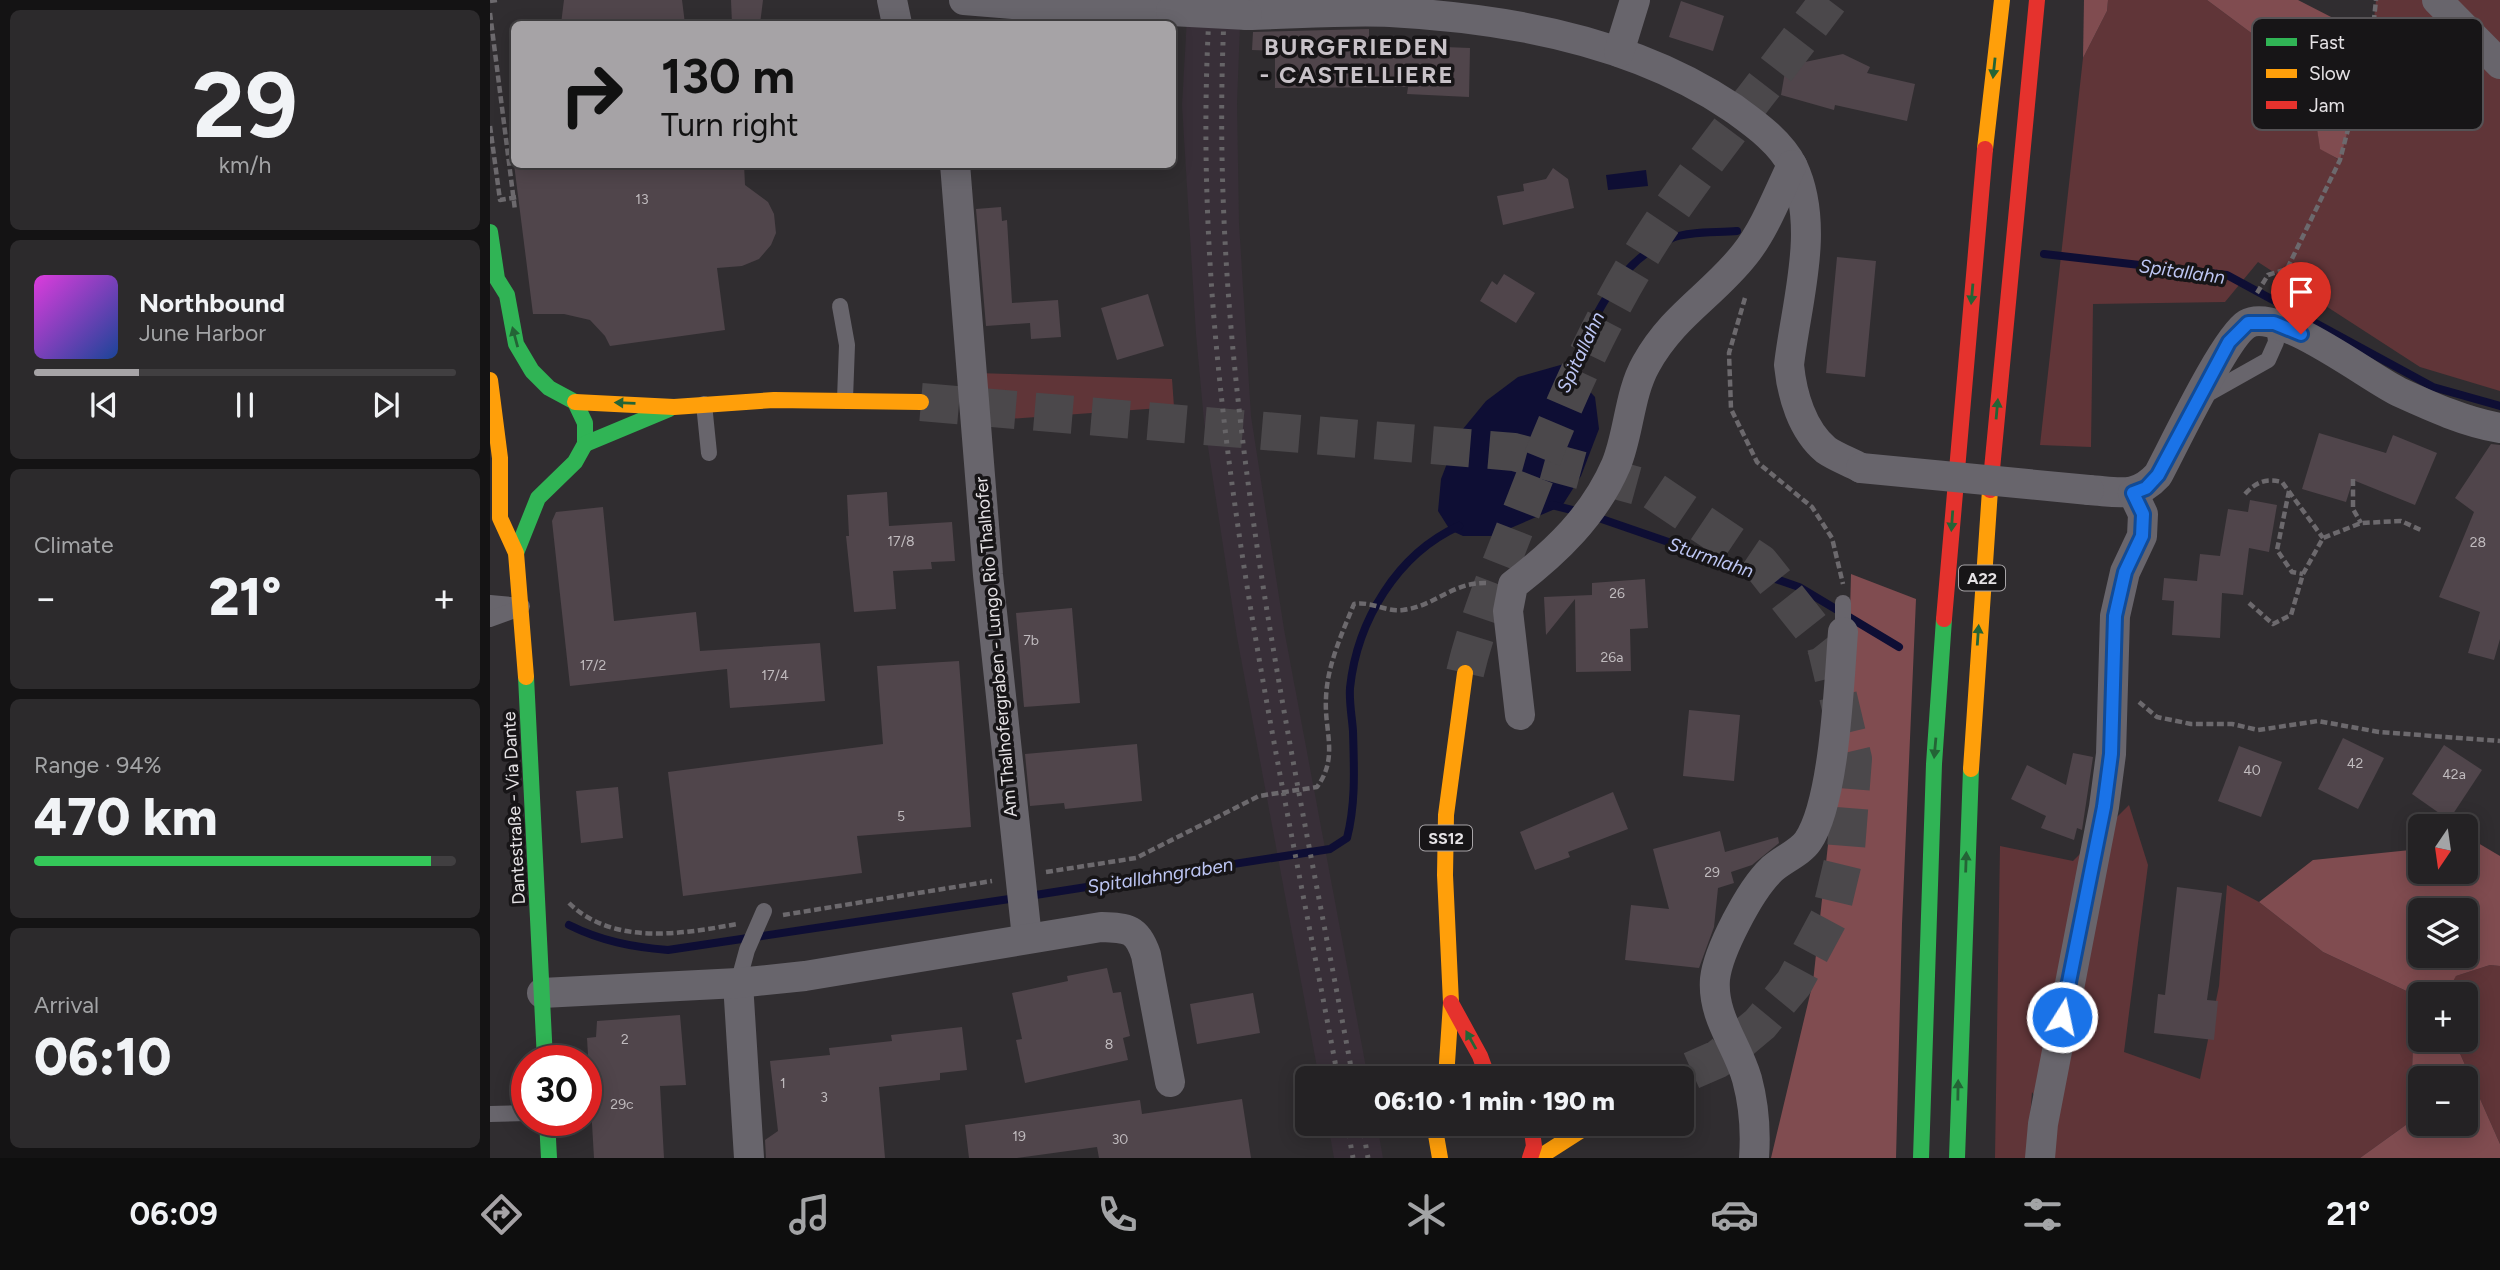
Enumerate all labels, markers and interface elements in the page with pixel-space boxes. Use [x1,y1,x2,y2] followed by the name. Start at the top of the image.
[2252,18,2483,130] legend
[2309,31,2345,54] text: Fast
[1259,32,1455,89] district label: BURGFRIEDEN - CASTELLIERE
[661,46,795,105] text: 130 m
[546,49,637,140] icon: right
[192,51,298,160] text: 29
[1988,57,1999,79] one-way arrow
[2309,62,2351,85] text: Slow
[2309,94,2345,117] text: Jam
[661,106,799,144] text: Turn right
[219,151,271,179] text: km/h
[635,191,649,208] house number: 13
[2137,254,2227,289] water label: Spitallahn
[2271,262,2331,334] pin
[2282,273,2320,311] icon: arrive
[1966,283,1977,305] one-way arrow
[139,287,285,319] text: Northbound
[1552,308,1609,396] water label: Spitallahn
[139,319,266,347] text: June Harbor
[510,326,520,347] one-way arrow
[85,386,123,424] icon: previous
[226,386,264,424] icon: pause
[367,386,405,424] icon: next
[1992,397,2003,419] one-way arrow
[613,398,635,409] one-way arrow
[970,476,1022,818] street label: Am Thalhofergraben - Lungo Rio Thalhofer
[1946,510,1957,532] one-way arrow
[34,531,113,559] text: Climate
[1665,532,1757,583] water label: Sturmlahn
[887,533,915,550] house number: 17/8
[2470,534,2486,551] house number: 28
[209,566,281,628] text: 21°
[1959,566,2005,590] road number: A22
[34,575,58,621] text: −
[432,575,456,621] text: +
[1609,585,1625,602] house number: 26
[1973,624,1984,646] one-way arrow
[1023,632,1039,649] house number: 7b
[1601,649,1623,666] house number: 26a
[580,657,606,674] house number: 17/2
[761,667,789,684] house number: 17/4
[498,711,530,905] street label: Dantestraße - Via Dante
[1929,737,1940,759] one-way arrow
[34,751,162,779] text: Range · 94%
[2347,755,2363,772] house number: 42
[2243,762,2261,779] house number: 40
[2442,766,2466,783] house number: 42a
[34,786,218,848] text: 470 km
[897,808,905,825] house number: 5
[2408,814,2478,884] north arrow
[2408,814,2478,1136] map controls
[1420,825,1472,850] road number: SS12
[1960,851,1971,873] one-way arrow
[1085,853,1235,898] water label: Spitallahngraben
[1704,864,1720,881] house number: 29
[2408,898,2478,968] button: layers
[2025,980,2099,1054] position arrow
[2408,982,2478,1052] button: +
[34,991,99,1019] text: Arrival
[34,1026,171,1088] text: 06:10
[1465,1030,1477,1050] one-way arrow
[621,1031,629,1048] house number: 2
[1105,1036,1113,1053] house number: 8
[511,1045,602,1136] speed limit sign: 30
[2408,1066,2478,1136] button: −
[780,1075,786,1092] house number: 1
[1952,1079,1964,1101] one-way arrow
[1374,1085,1615,1117] text: 06:10 · 1 min · 190 m
[820,1089,828,1106] house number: 3
[610,1096,634,1113] house number: 29c
[1012,1128,1026,1145] house number: 19
[1112,1131,1128,1148] house number: 30
[477,1190,526,1239] icon: directions
[785,1190,834,1239] icon: music
[1093,1190,1142,1239] icon: phone
[1402,1190,1451,1239] icon: climate
[1710,1190,1759,1239] icon: car
[2018,1190,2067,1239] icon: filters
[130,1195,218,1233] text: 06:09
[2326,1195,2370,1233] text: 21°

